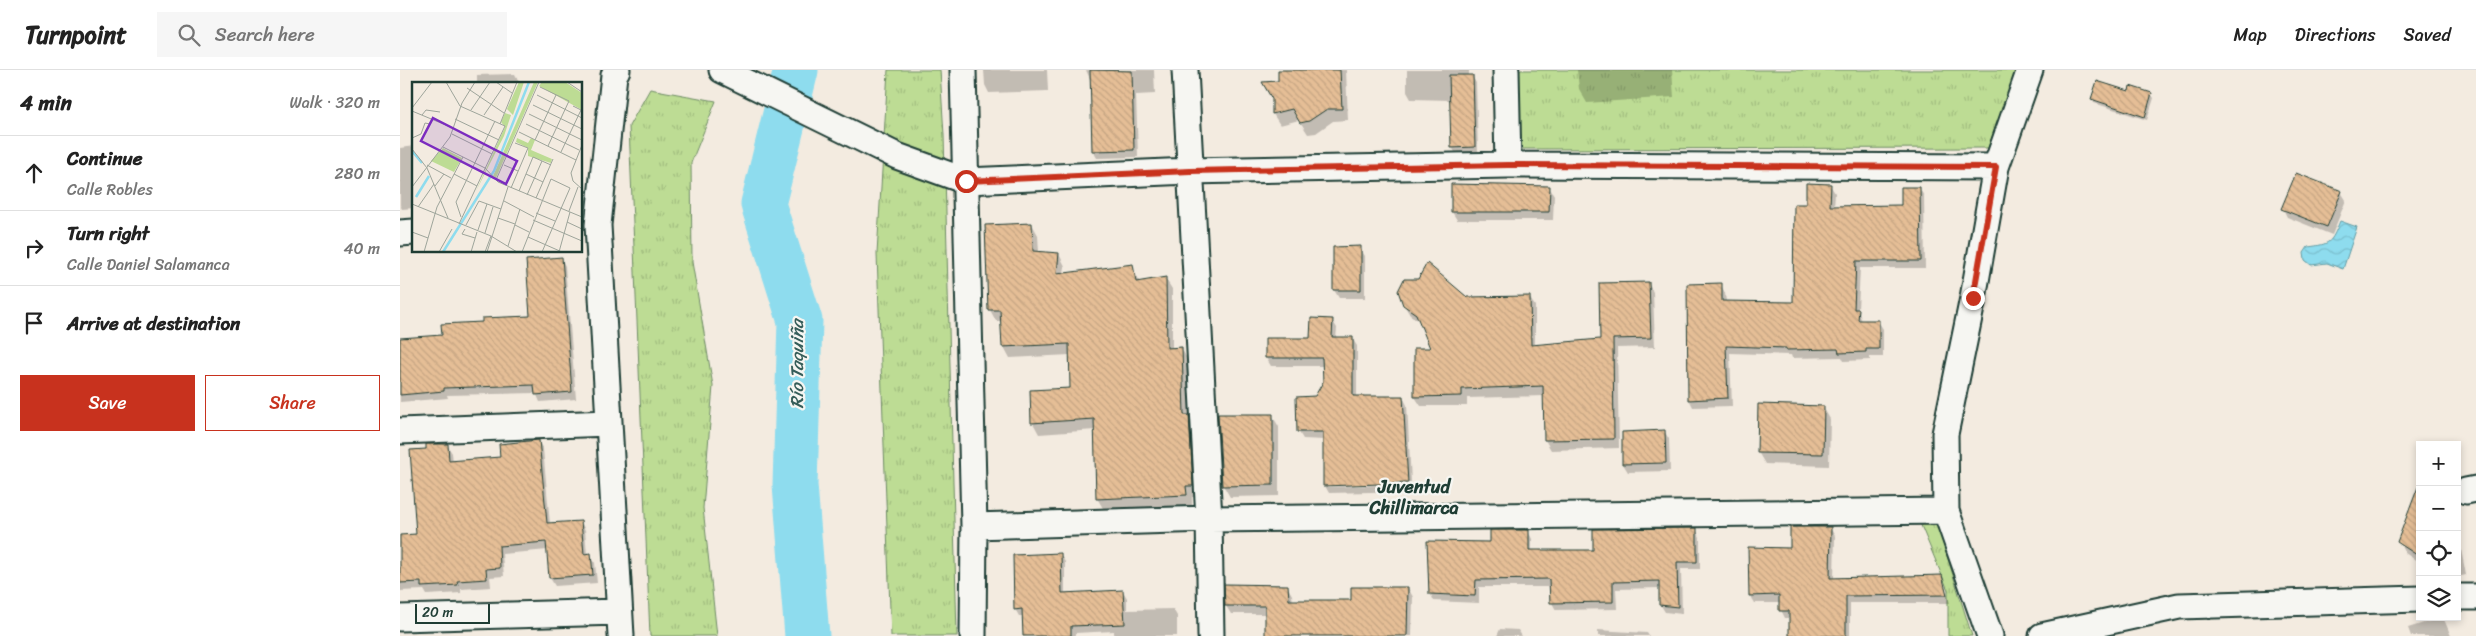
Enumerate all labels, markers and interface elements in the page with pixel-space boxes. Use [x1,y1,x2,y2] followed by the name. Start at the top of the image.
[157,12,507,57] search box
[25,14,127,56] text: Turnpoint
[215,18,315,51] text: Search here
[2234,19,2267,51] text: Map
[2295,19,2376,51] text: Directions
[2404,19,2451,51] text: Saved
[175,21,203,49] icon: search
[412,82,582,252] inset map
[20,84,72,122] text: 4 min
[289,88,380,117] text: Walk · 320 m
[67,142,143,175] text: Continue
[20,159,48,187] icon: ahead
[335,159,380,188] text: 280 m
[955,170,978,193] route start
[67,175,153,204] text: Calle Robles
[67,217,149,250] text: Turn right
[20,234,48,262] icon: right
[343,234,380,263] text: 40 m
[67,250,230,279] text: Calle Daniel Salamanca
[1962,287,1985,310] route end
[67,307,240,340] text: Arrive at destination
[20,309,48,337] icon: arrive
[781,318,813,408] water label: Río Taquiña
[20,375,195,431] button: Save
[205,375,380,431] button: Share
[2416,441,2461,621] map controls
[2416,441,2461,486] button: +
[1368,471,1459,524] district label: Juventud Chillimarca
[2416,486,2461,531] button: −
[2416,531,2461,576] button: locate
[2416,576,2461,621] button: layers
[422,600,453,625] text: 20 m
[415,601,490,624] scale bar

